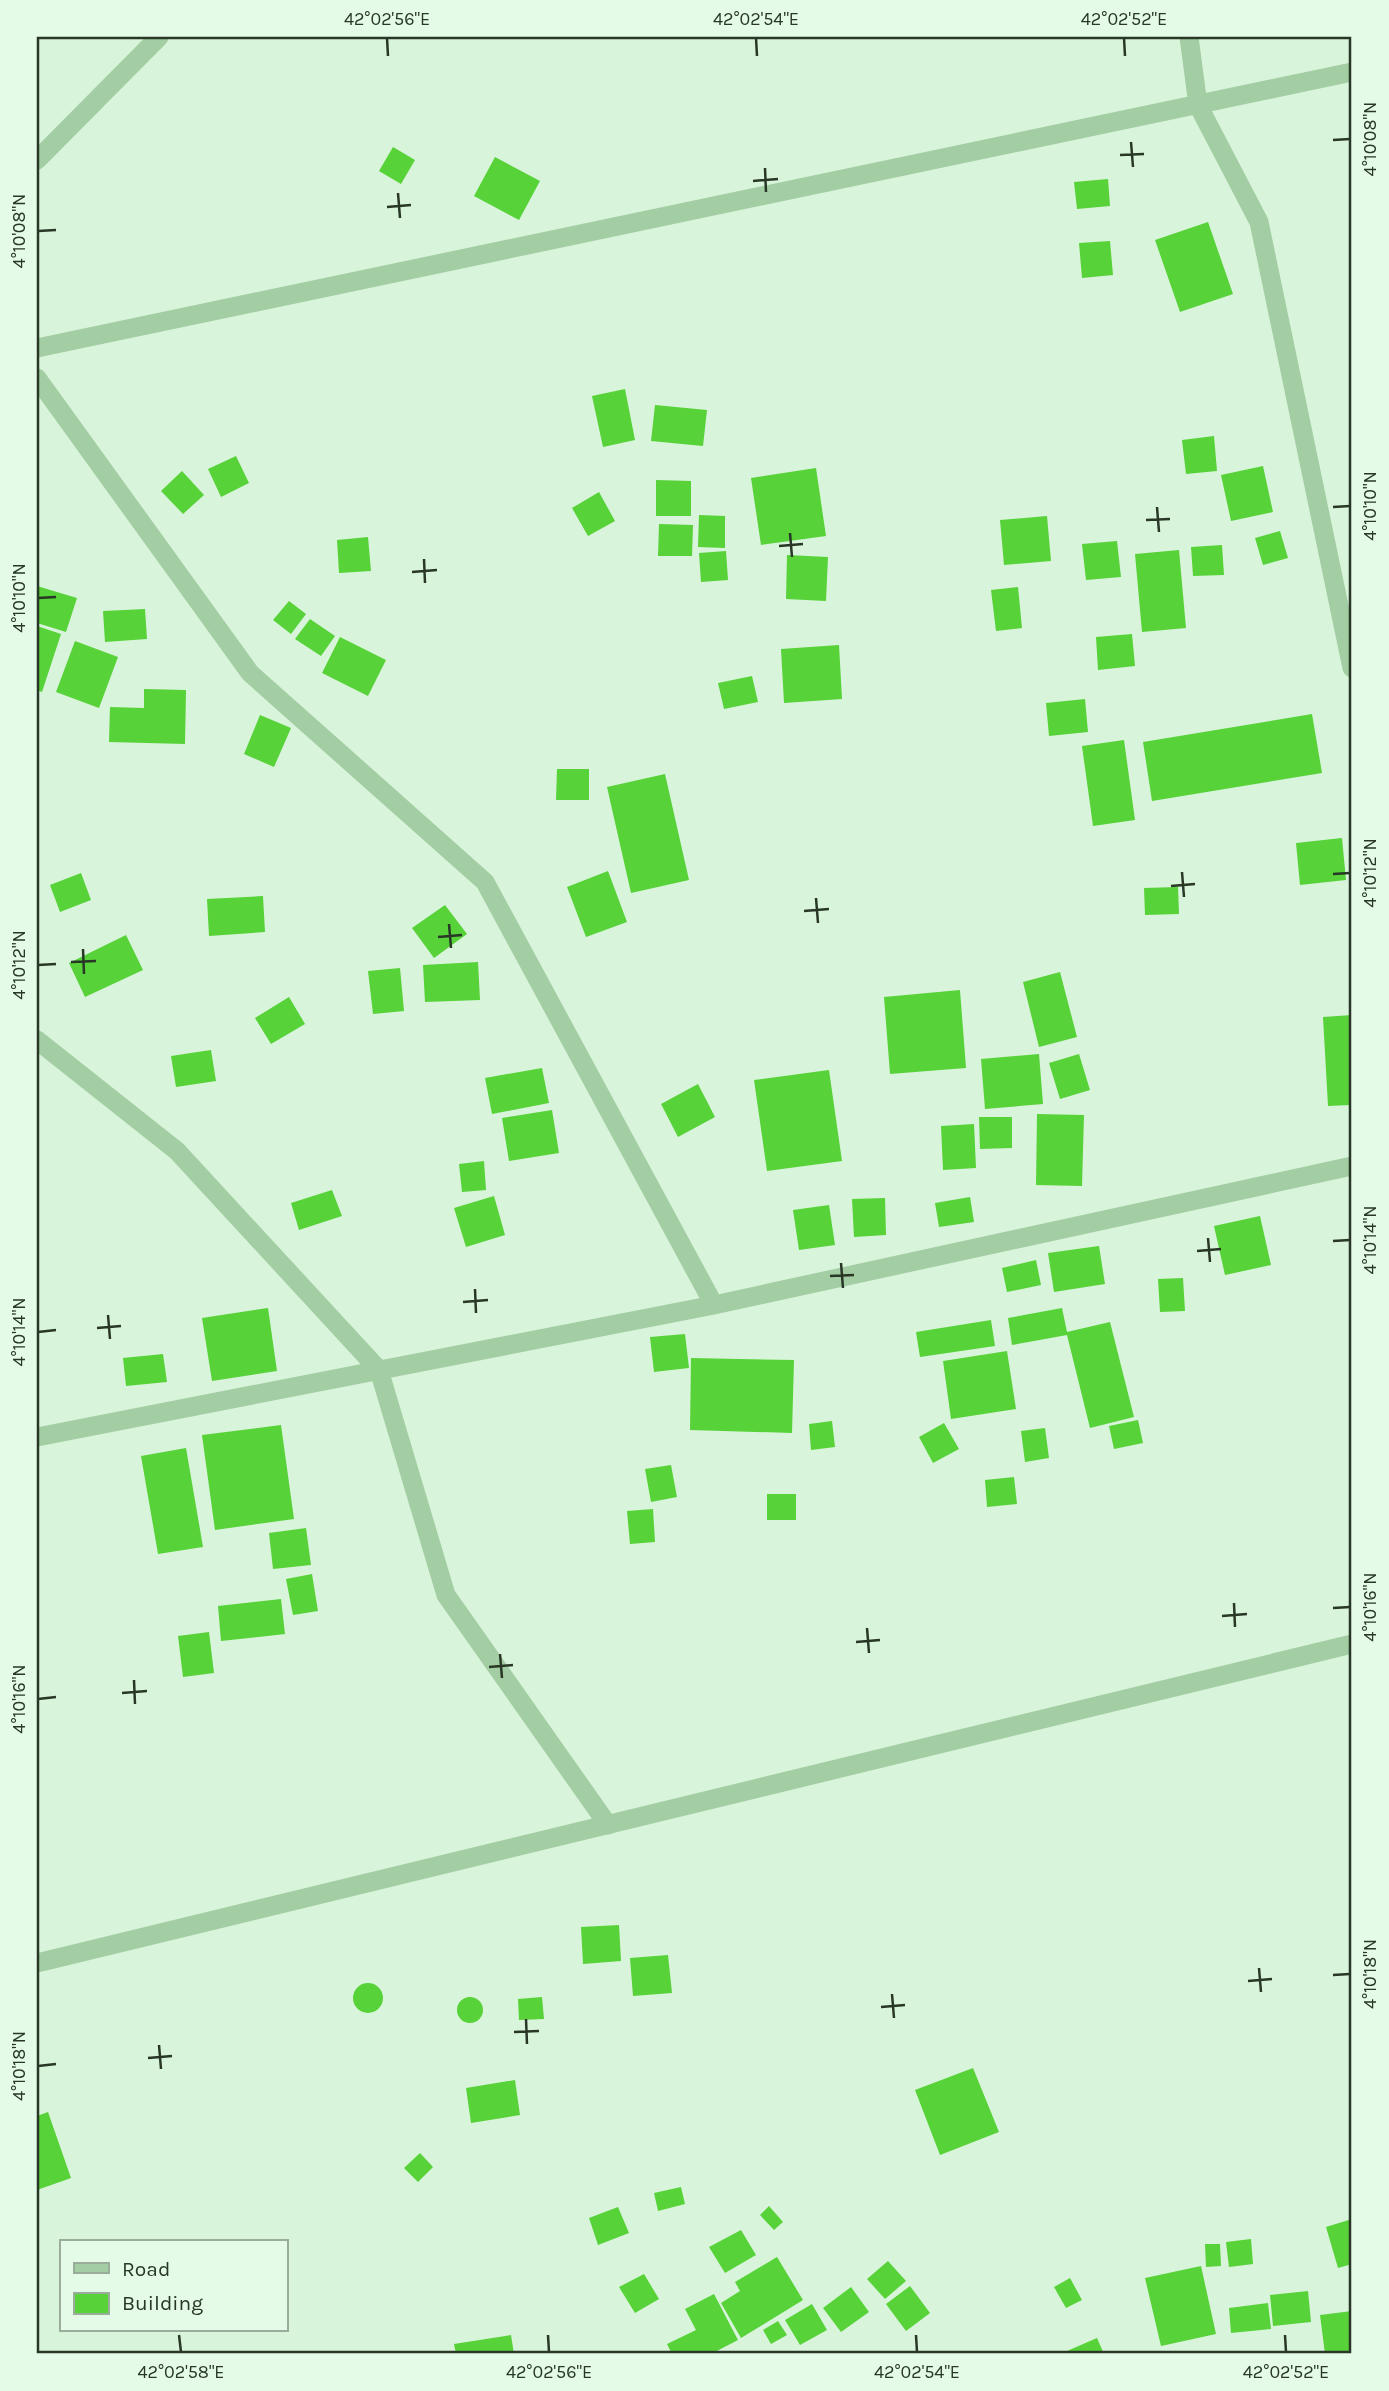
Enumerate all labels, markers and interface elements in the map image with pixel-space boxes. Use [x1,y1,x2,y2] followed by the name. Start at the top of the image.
[344,8,430,30] text: 42°02'56"E
[713,8,799,30] text: 42°02'54"E
[1081,8,1167,30] text: 42°02'52"E
[1359,102,1381,176] text: 4°10'08"N
[8,194,30,268] text: 4°10'08"N
[1359,471,1381,541] text: 4°10'10"N
[8,563,30,633] text: 4°10'10"N
[1359,838,1381,908] text: 4°10'12"N
[8,930,30,1000] text: 4°10'12"N
[1359,1205,1381,1275] text: 4°10'14"N
[8,1297,30,1367] text: 4°10'14"N
[1359,1572,1381,1642] text: 4°10'16"N
[8,1664,30,1734] text: 4°10'16"N
[1359,1939,1381,2009] text: 4°10'18"N
[8,2031,30,2101] text: 4°10'18"N
[60,2240,287,2332] legend
[122,2257,170,2281] text: Road
[122,2291,203,2315] text: Building
[138,2361,225,2383] text: 42°02'58"E
[506,2361,592,2383] text: 42°02'56"E
[874,2361,960,2383] text: 42°02'54"E
[1243,2361,1329,2383] text: 42°02'52"E

